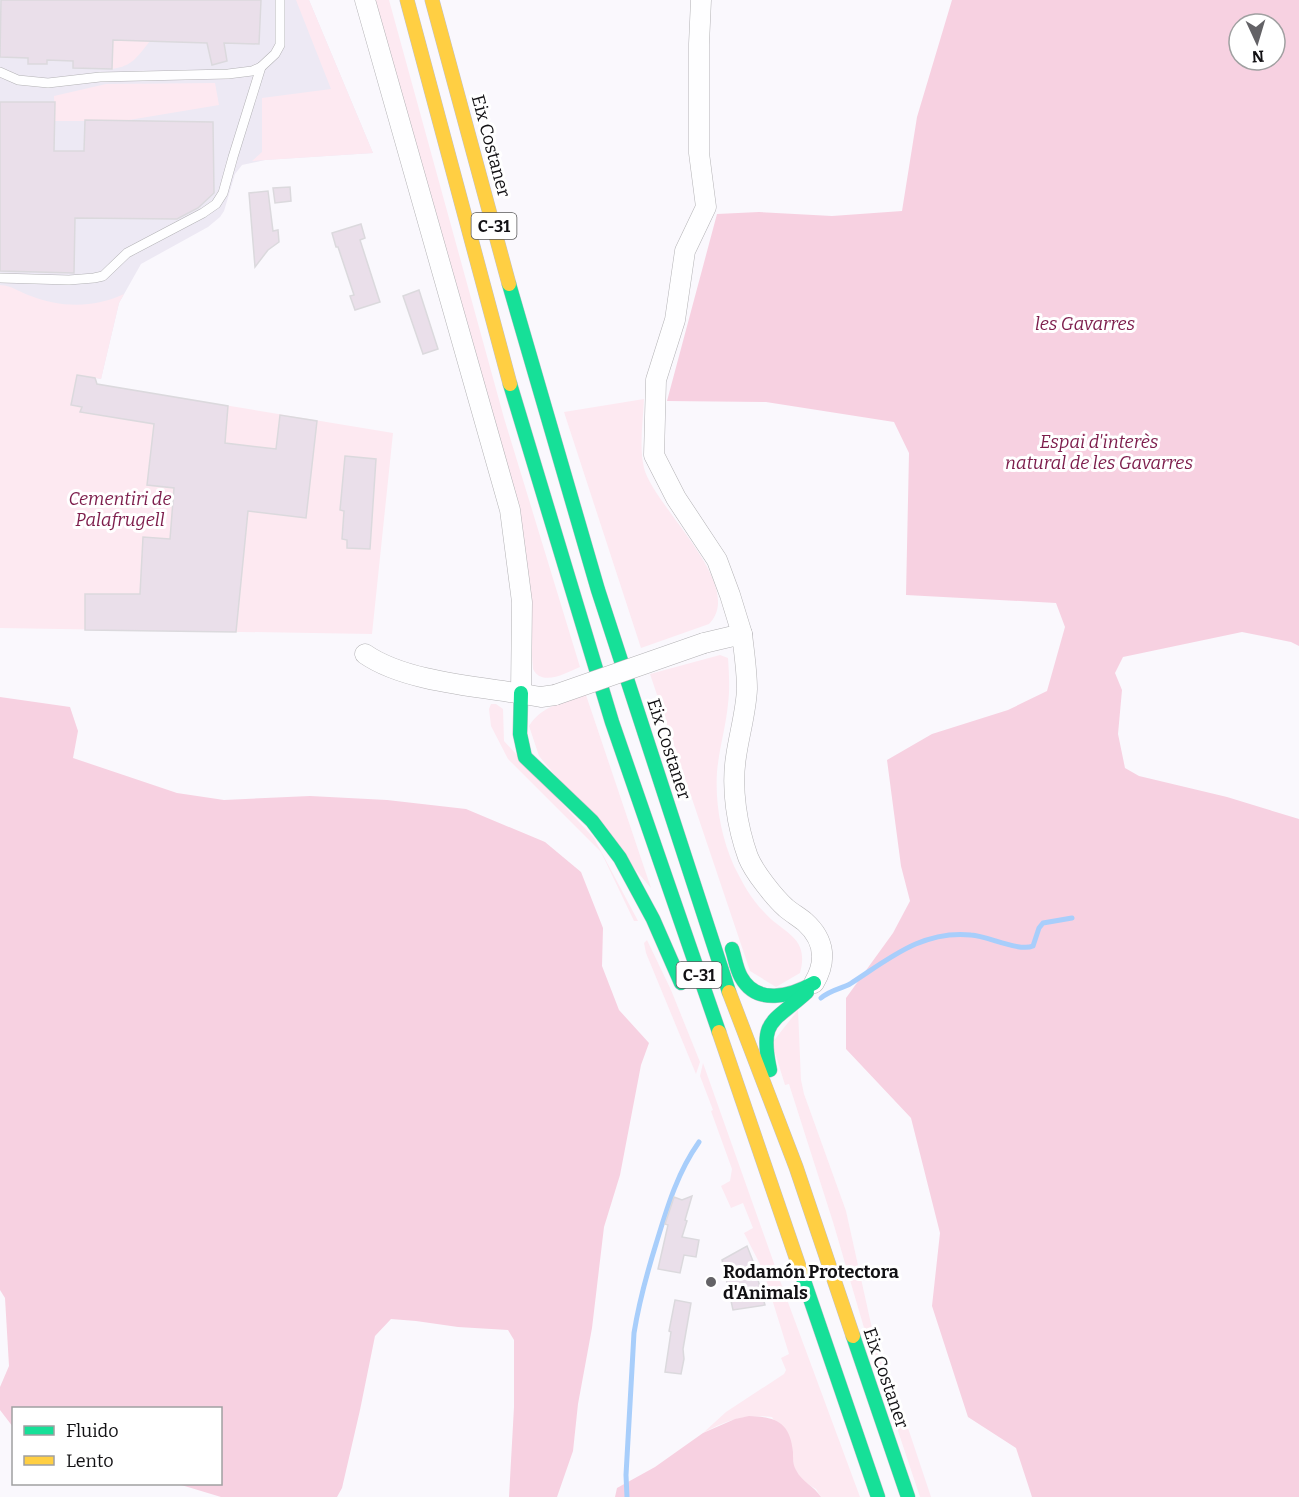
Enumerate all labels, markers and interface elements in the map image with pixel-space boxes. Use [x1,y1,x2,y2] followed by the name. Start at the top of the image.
[1227,12,1287,72] north arrow
[1251,47,1265,66] text: N
[467,92,515,200] street label: Eix Costaner
[472,213,516,239] road number: C-31
[1035,313,1136,335] park label: les Gavarres
[1005,431,1193,474] park label: Espai d'interès natural de les Gavarres
[69,488,171,531] park label: Cementiri de Palafrugell
[642,696,696,802] street label: Eix Costaner
[676,962,722,988] road number: C-31
[723,1261,899,1304] place label: Rodamón Protectora d'Animals
[704,1275,718,1289] marker: Rodamón Protectora d'Animals
[859,1325,914,1431] street label: Eix Costaner
[12,1407,222,1485] legend
[66,1420,119,1442] text: Fluido
[66,1450,114,1472] text: Lento

